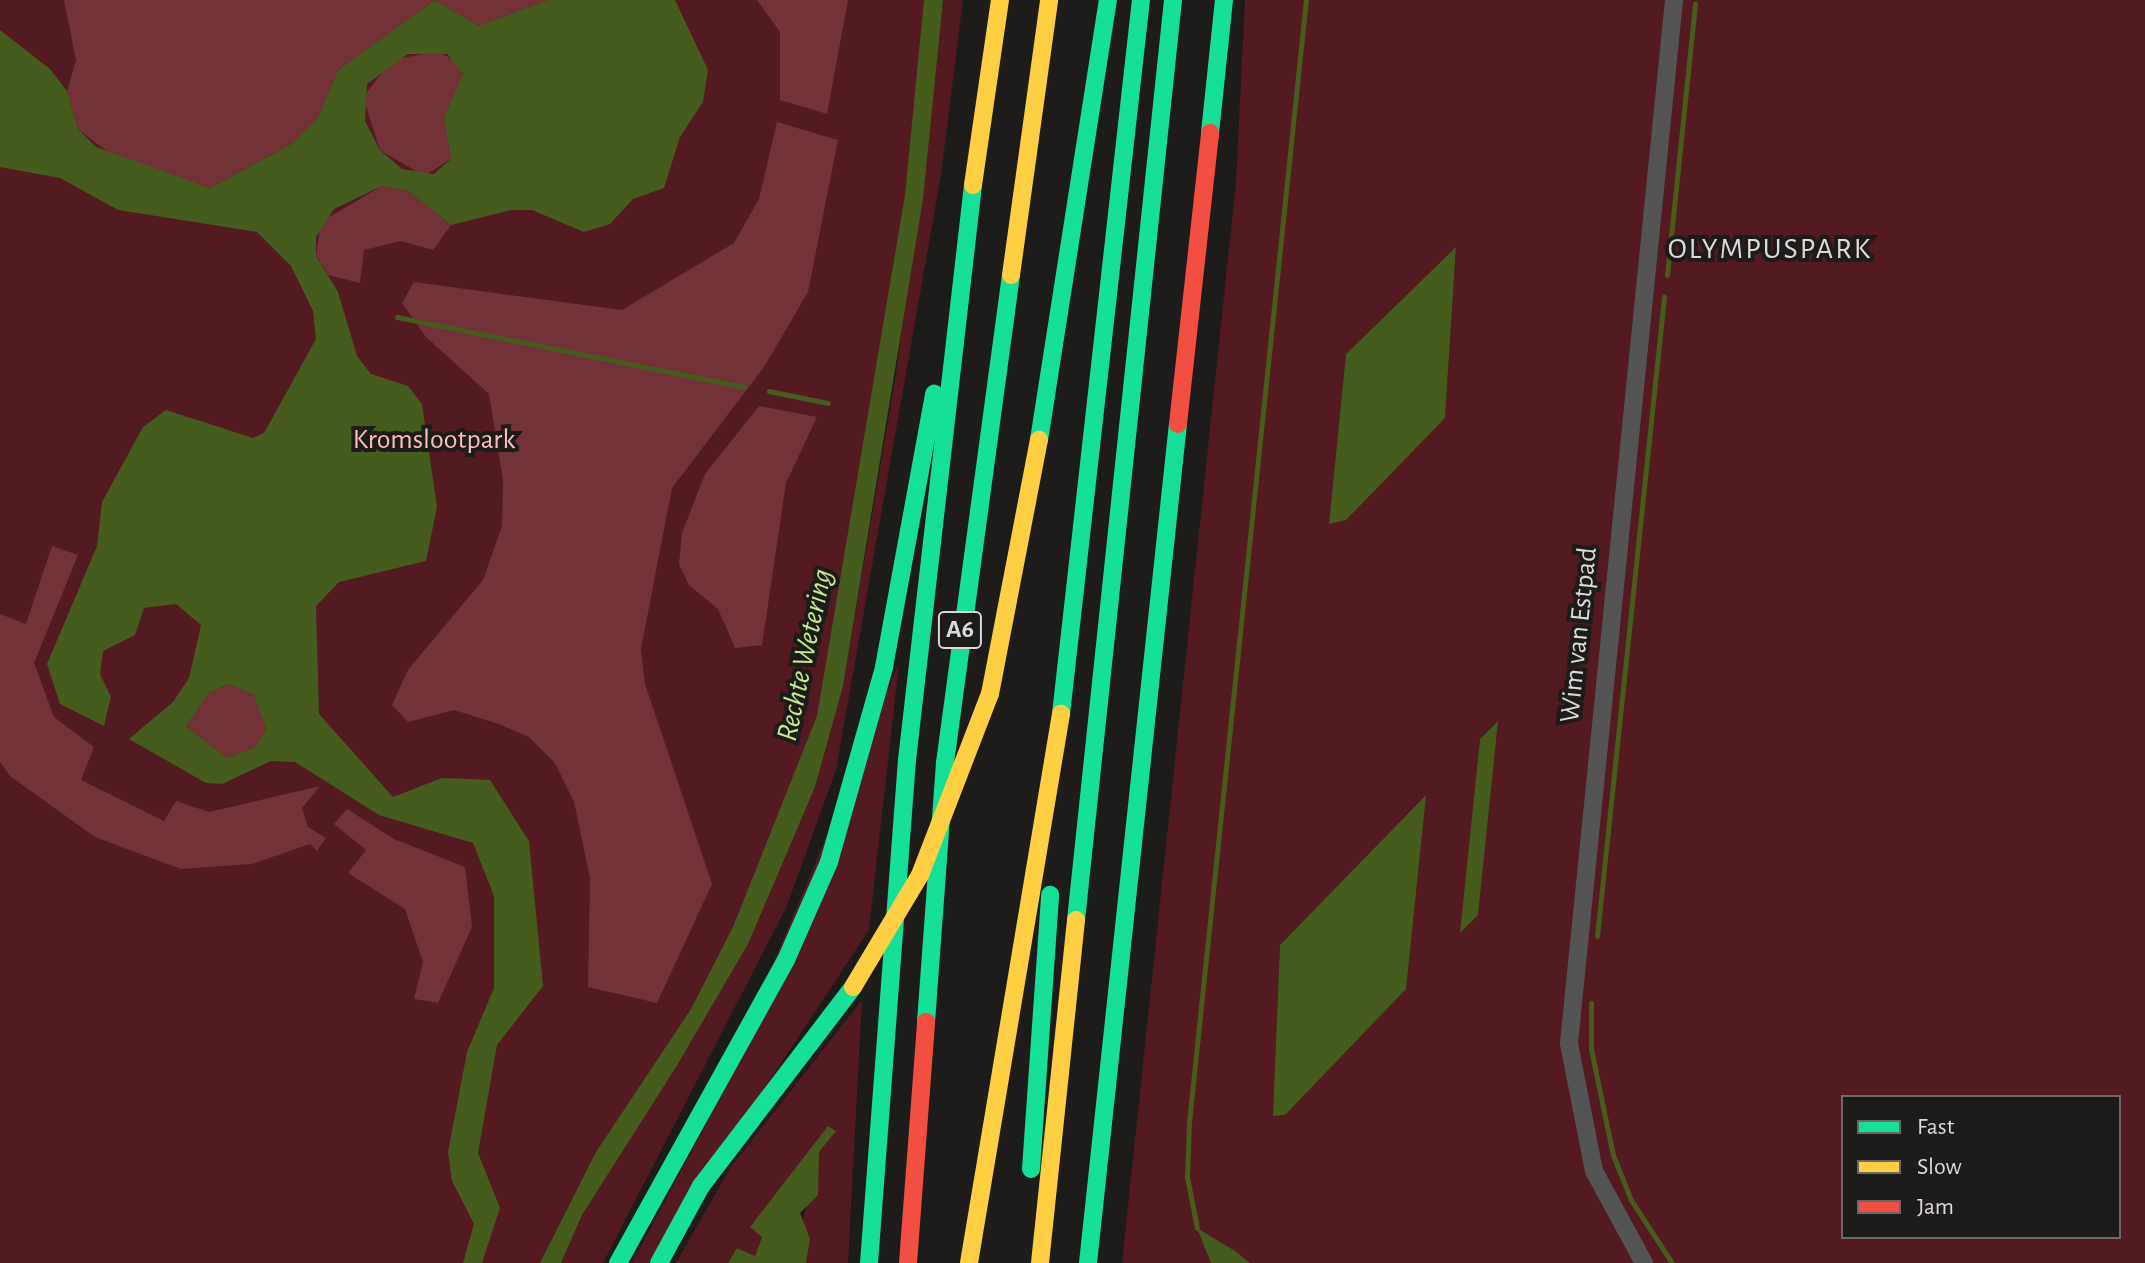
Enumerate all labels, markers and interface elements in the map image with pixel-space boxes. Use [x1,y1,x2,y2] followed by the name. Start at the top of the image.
[1668,231,1872,267] district label: OLYMPUSPARK
[353,423,515,457] park label: Kromslootpark
[1553,546,1605,724] street label: Wim van Estpad
[769,566,841,744] water label: Rechte Wetering
[936,608,984,652] road number: A6
[1841,1095,2121,1239] legend
[1917,1115,1954,1139] text: Fast
[1917,1155,1962,1179] text: Slow
[1917,1195,1954,1219] text: Jam

